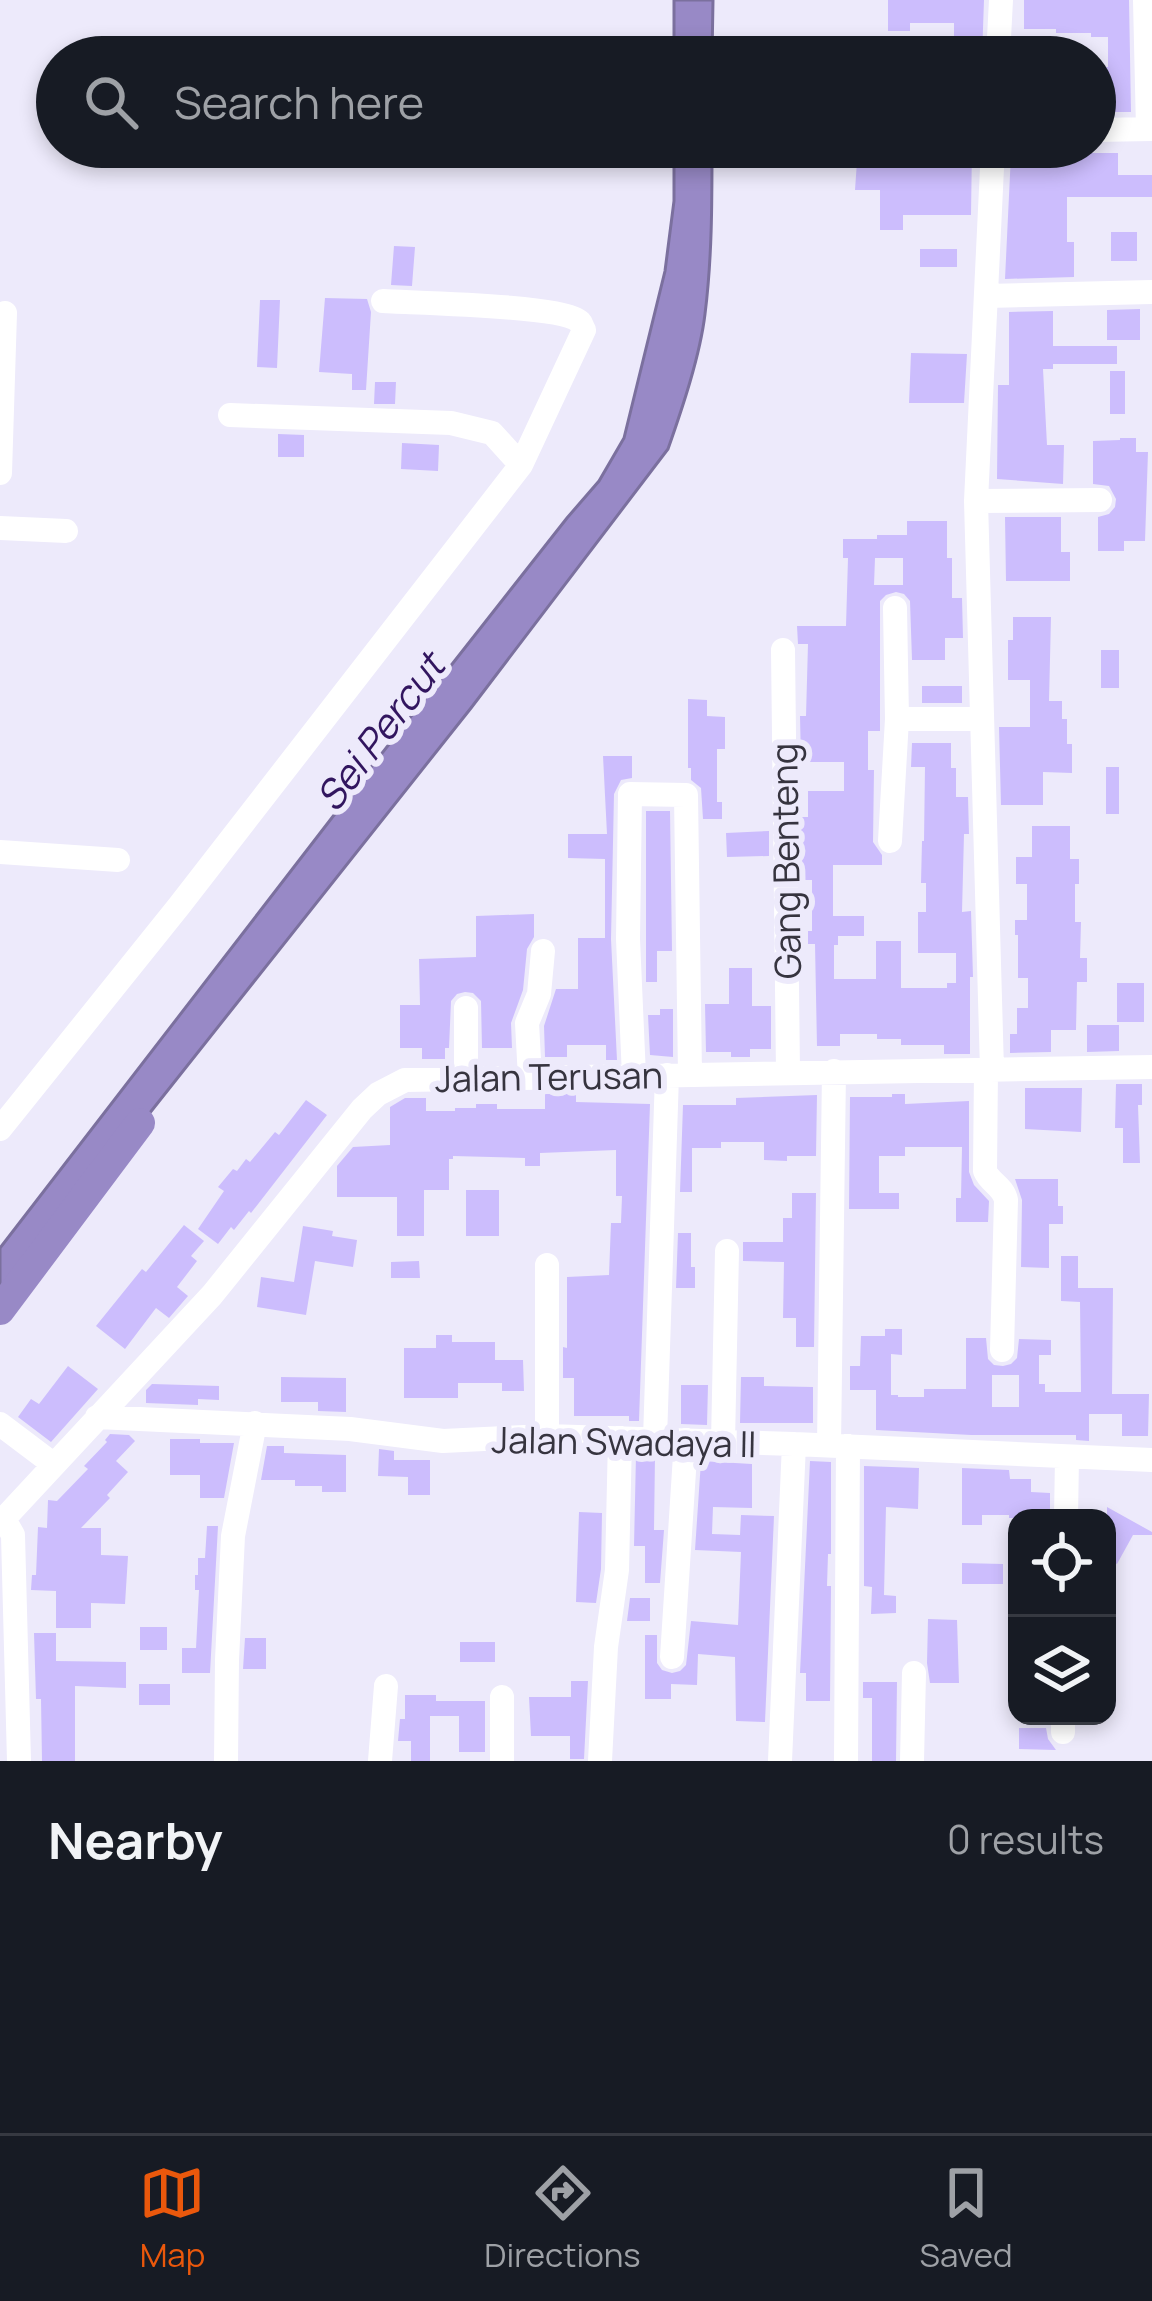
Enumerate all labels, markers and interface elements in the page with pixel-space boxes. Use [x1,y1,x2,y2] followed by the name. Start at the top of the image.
[36,36,1116,168] search box
[78,69,144,135] icon: search
[174,71,424,133] text: Search here
[302,638,459,821] water label: Sei Percut
[759,743,812,979] street label: Gang Benteng
[435,1050,663,1103] street label: Jalan Terusan
[491,1415,757,1468] street label: Jalan Swadaya II
[1008,1509,1116,1725] map controls
[1008,1509,1116,1617] button: locate
[1008,1617,1116,1725] button: layers
[48,1805,223,1874] text: Nearby
[947,1812,1104,1866] text: 0 results
[139,2160,205,2277] tab: Map
[484,2160,641,2277] tab: Directions
[920,2160,1013,2277] tab: Saved

